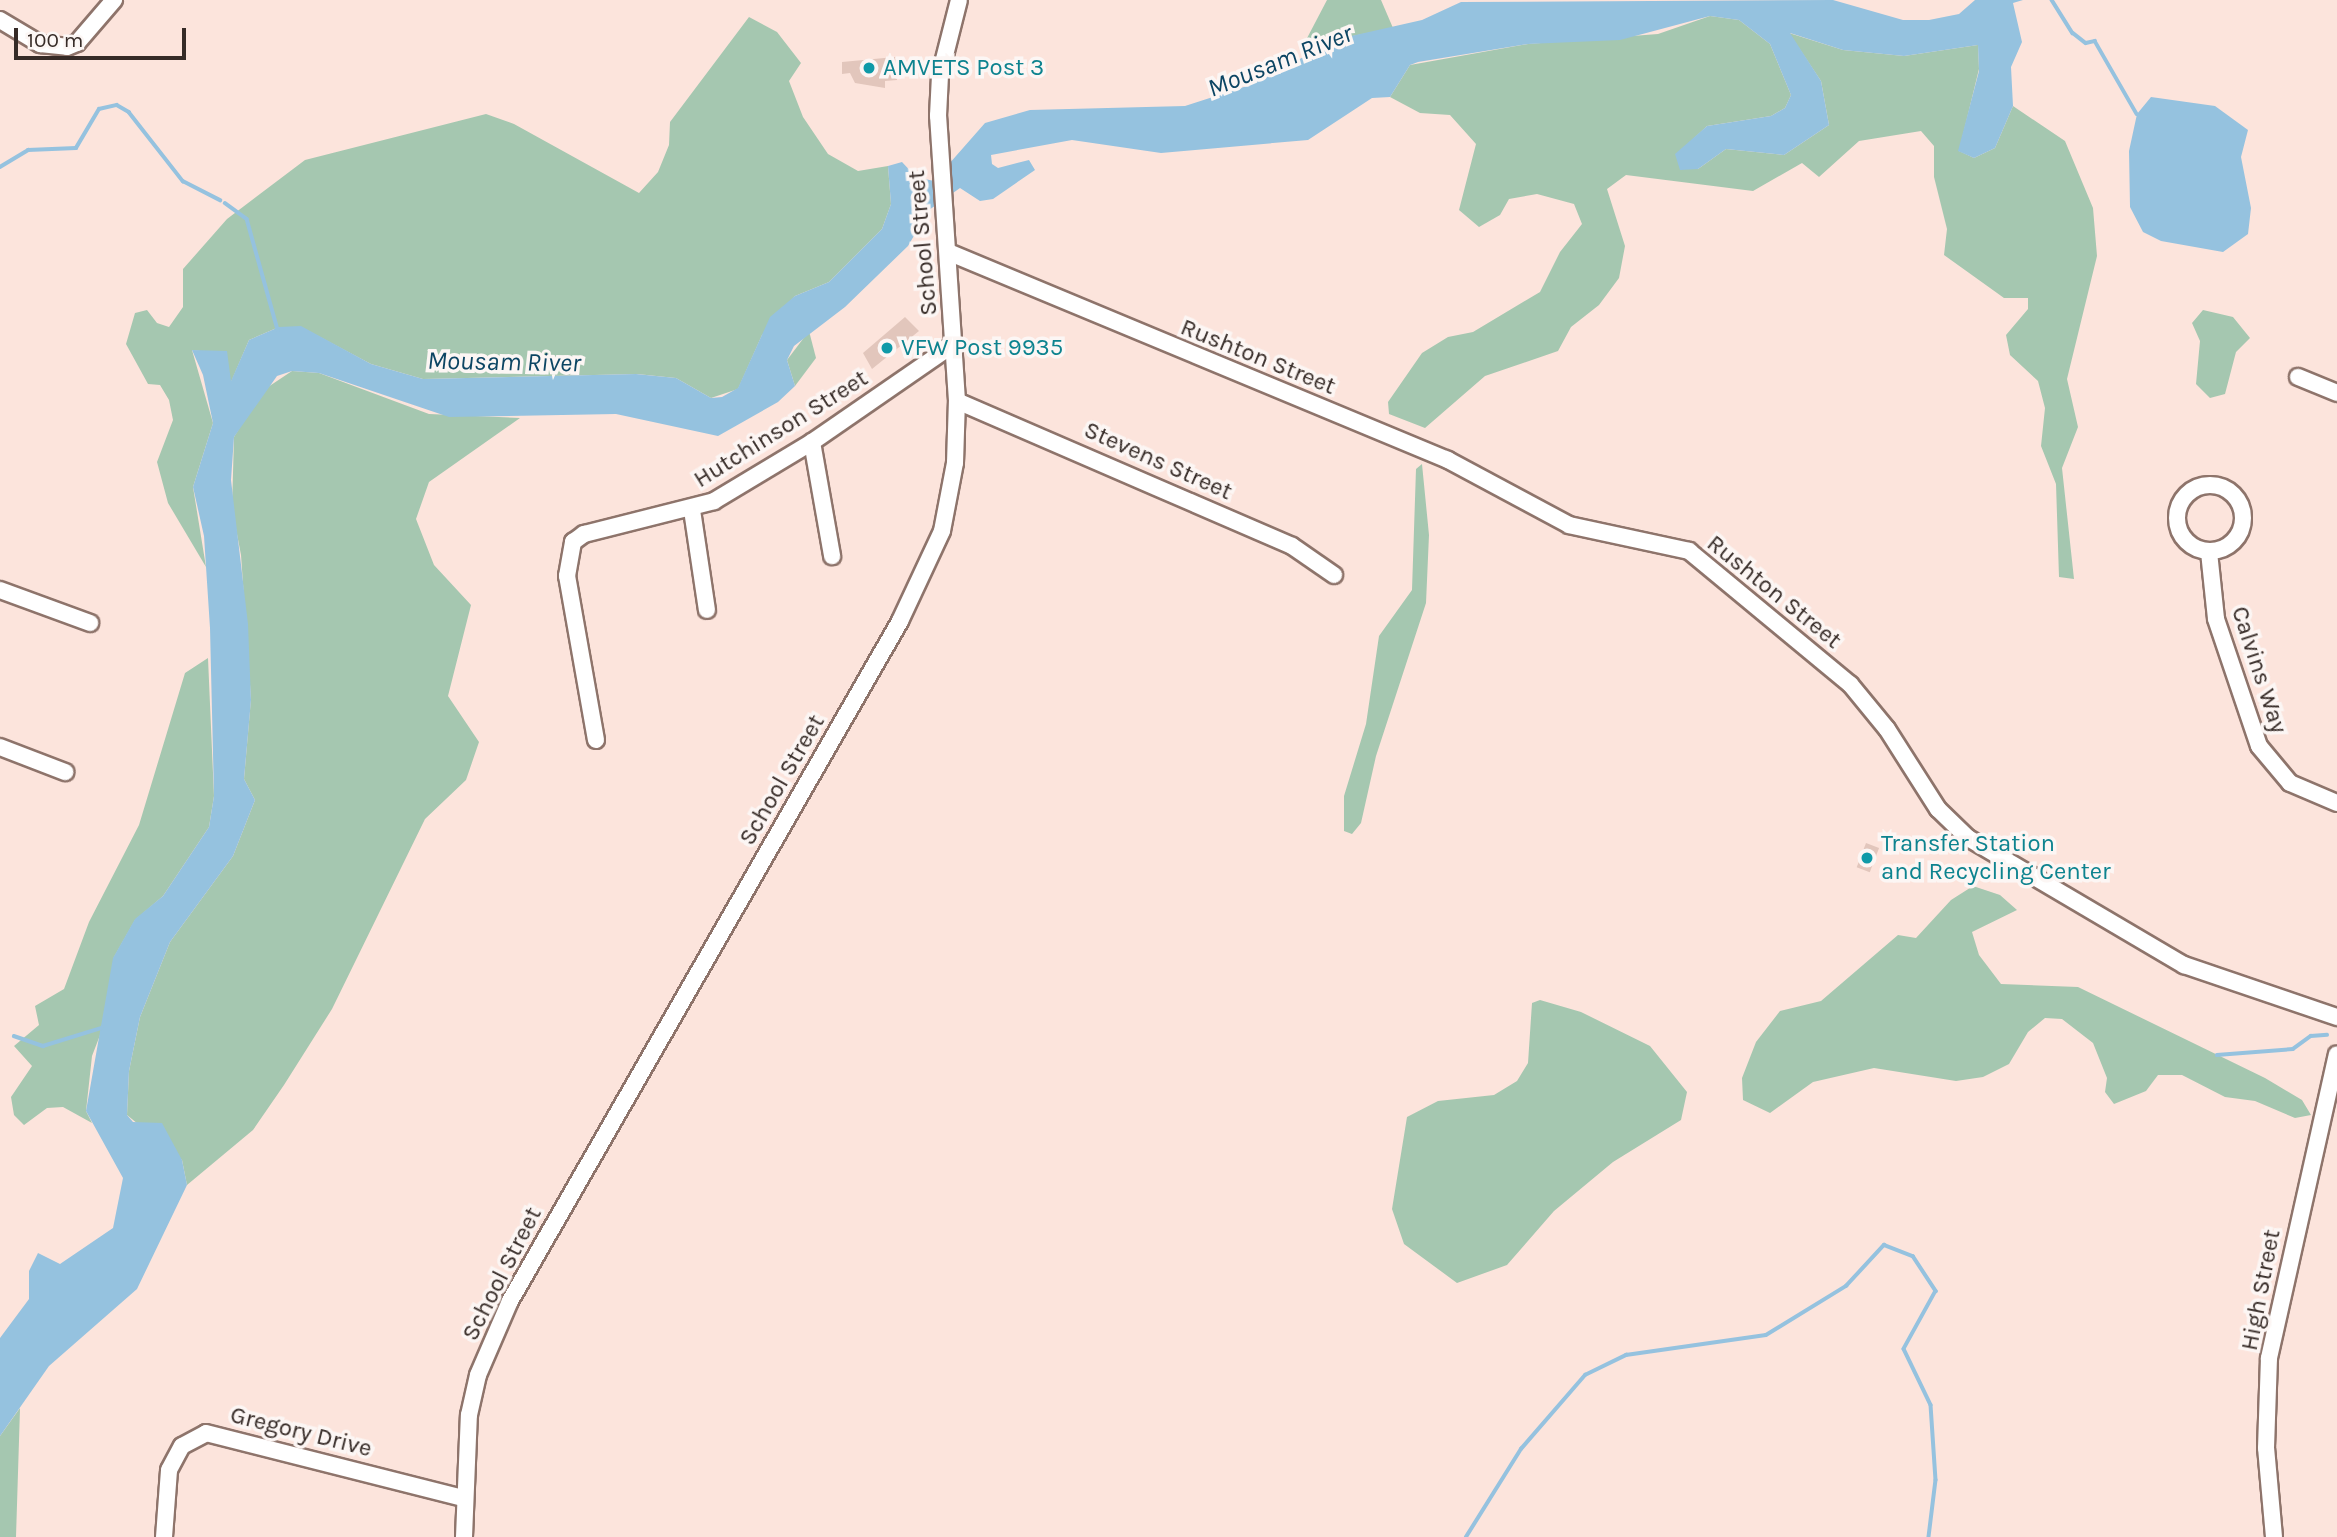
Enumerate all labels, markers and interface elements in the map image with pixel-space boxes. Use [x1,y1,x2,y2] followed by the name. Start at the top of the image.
[18,14,189,58] scale bar
[1203,18,1357,104] water label: Mousam River
[27,28,84,52] text: 100 m
[883,54,1044,82] place label: AMVETS Post 3
[861,60,877,76] marker: AMVETS Post 3
[902,169,944,317] street label: School Street
[1176,313,1340,401] street label: Rushton Street
[901,334,1063,362] place label: VFW Post 9935
[879,340,895,356] marker: VFW Post 9935
[427,345,581,379] water label: Mousam River
[689,364,873,494] street label: Hutchinson Street
[1080,416,1236,506] street label: Stevens Street
[1701,529,1847,655] street label: Rushton Street
[2225,603,2293,737] street label: Calvins Way
[733,710,831,850] street label: School Street
[1881,830,2111,886] place label: Transfer Station and Recycling Center
[1859,850,1875,866] marker: Transfer Station and Recycling Center
[456,1202,548,1346] street label: School Street
[2235,1227,2287,1353] street label: High Street
[227,1401,375,1463] street label: Gregory Drive

